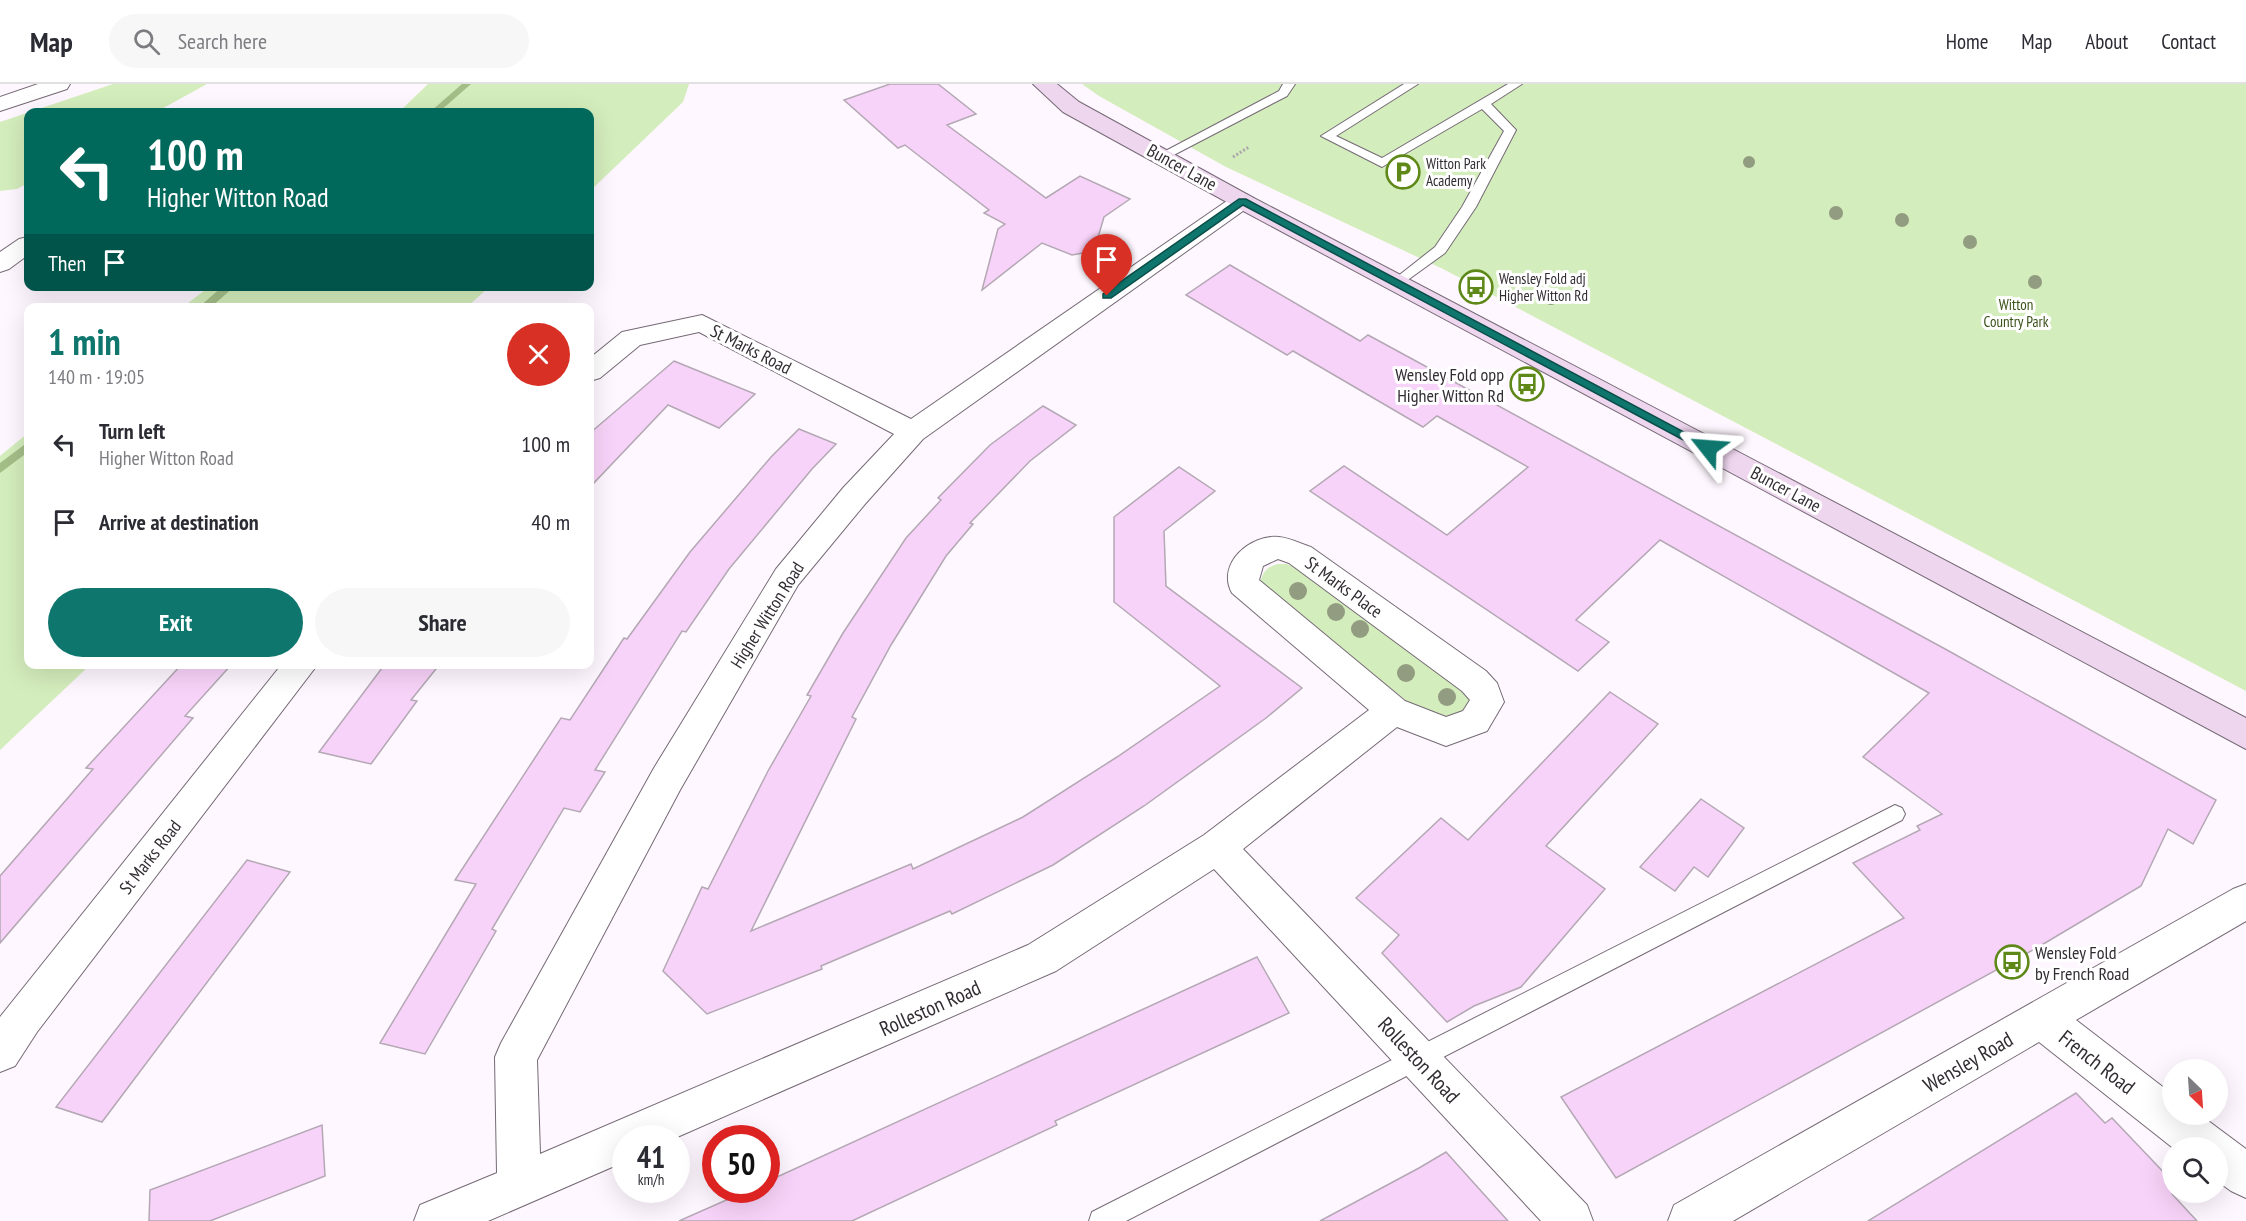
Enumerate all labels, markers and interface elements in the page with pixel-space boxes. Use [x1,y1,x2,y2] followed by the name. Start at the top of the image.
[109,14,529,68] search box
[30,23,73,60] text: Map
[130,25,163,58] icon: search
[178,27,267,55] text: Search here
[1946,28,1988,55] text: Home
[2021,28,2052,55] text: Map
[2085,28,2128,55] text: About
[2161,28,2216,55] text: Contact
[147,127,244,182] text: 100 m
[48,132,126,210] icon: left
[1143,138,1221,196] street label: Buncer Lane
[1385,154,1421,190] parking icon: Witton Park Academy
[1426,154,1486,190] place label: Witton Park Academy
[147,180,329,214] text: Higher Witton Road
[1081,234,1132,296] pin
[1090,243,1123,276] icon: arrive
[98,246,131,279] icon: arrive
[48,249,86,277] text: Then
[1458,269,1494,305] bus stop icon: Wensley Fold adj Higher Witton Rd
[1499,269,1588,305] place label: Wensley Fold adj Higher Witton Rd
[1984,295,2049,331] park label: Witton Country Park
[48,318,121,365] text: 1 min
[707,319,795,379] street label: St Marks Road
[507,323,570,386] button: close
[1395,363,1504,407] place label: Wensley Fold opp Higher Witton Rd
[48,364,145,390] text: 140 m · 19:05
[1509,366,1545,402] bus stop icon: Wensley Fold opp Higher Witton Rd
[1676,416,1740,480] position arrow
[99,417,165,445] text: Turn left
[48,428,81,461] icon: left
[521,430,570,458] text: 100 m
[99,445,234,471] text: Higher Witton Road
[1747,461,1825,517] street label: Buncer Lane
[48,506,81,539] icon: arrive
[99,508,259,536] text: Arrive at destination
[531,508,570,536] text: 40 m
[1301,551,1387,623] street label: St Marks Place
[725,558,809,672] street label: Higher Witton Road
[48,588,303,657] button: Exit
[315,588,570,657] button: Share
[114,815,186,899] street label: St Marks Road
[2035,941,2129,985] place label: Wensley Fold by French Road
[1994,944,2030,980] bus stop icon: Wensley Fold by French Road
[875,974,985,1042] street label: Rolleston Road
[1372,1011,1466,1109] street label: Rolleston Road
[2053,1024,2141,1100] street label: French Road
[1918,1026,2018,1098] street label: Wensley Road
[2162,1059,2228,1125] north arrow
[2162,1059,2228,1203] map controls
[702,1125,780,1203] speed limit sign: 50
[637,1137,665,1176] text: 41
[2162,1137,2228,1203] button: search
[638,1170,664,1189] text: km/h

